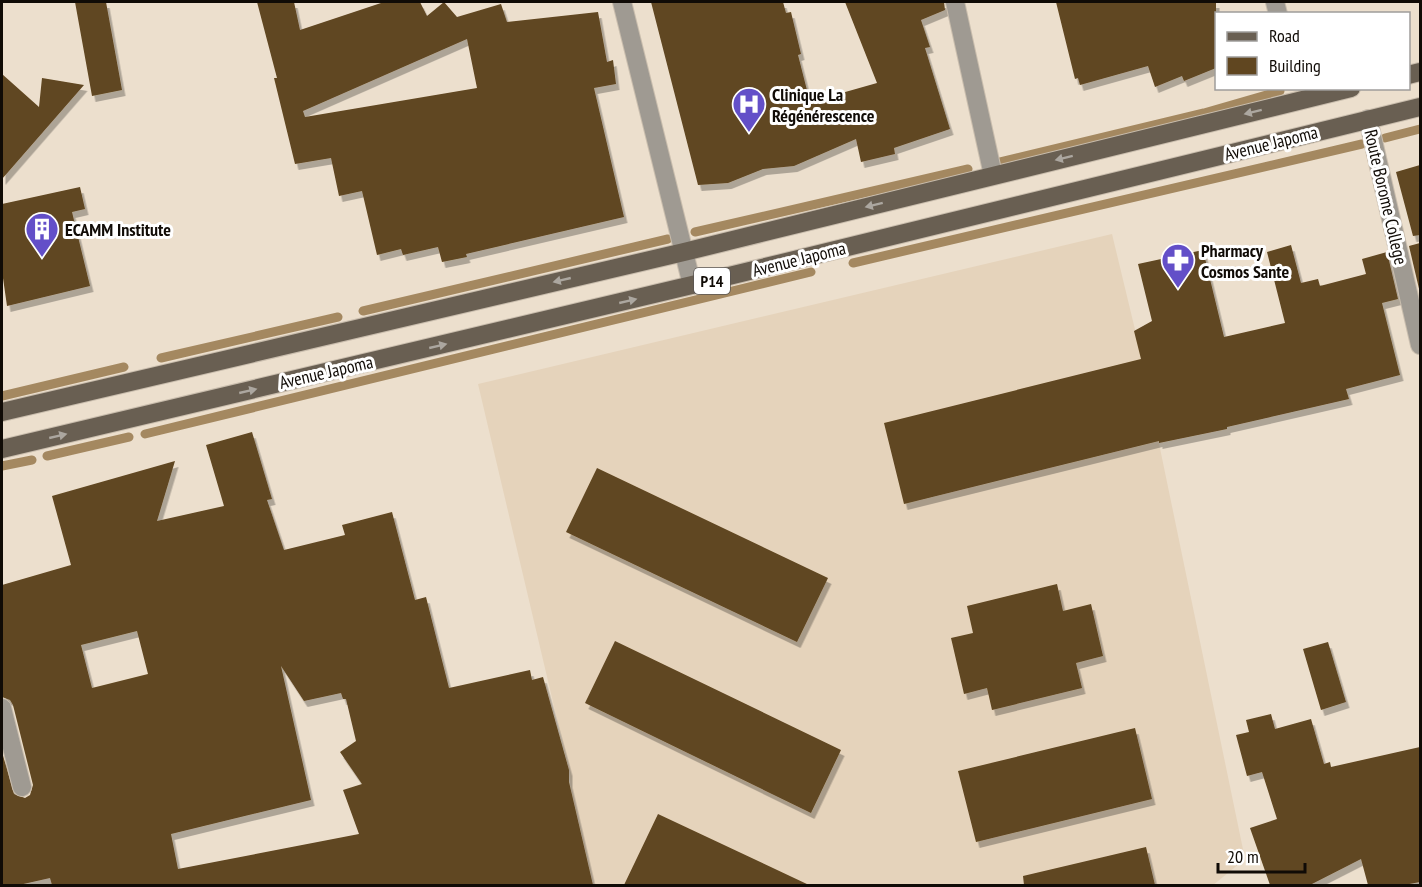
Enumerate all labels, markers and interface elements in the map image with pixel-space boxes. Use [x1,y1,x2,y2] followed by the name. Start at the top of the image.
[1215,12,1410,90] legend
[1269,24,1300,47] text: Road
[1269,54,1321,77] text: Building
[772,83,875,127] place label: Clinique La Régénérescence
[731,86,767,133] hospital icon: Clinique La Régénérescence
[1244,108,1262,118] one-way arrow
[1222,120,1320,166] street label: Avenue Japoma
[1359,127,1413,267] street label: Route Borome College
[1055,154,1073,164] one-way arrow
[865,200,884,210] one-way arrow
[24,211,60,258] building icon: ECAMM Institute
[65,218,171,241] place label: ECAMM Institute
[750,236,848,282] street label: Avenue Japoma
[1201,239,1290,283] place label: Pharmacy Cosmos Sante
[1160,242,1196,289] pharmacy icon: Pharmacy Cosmos Sante
[694,268,730,294] road number: P14
[553,276,572,286] one-way arrow
[618,295,637,305] one-way arrow
[429,340,447,350] one-way arrow
[277,350,375,394] street label: Avenue Japoma
[239,385,257,395] one-way arrow
[49,430,68,440] one-way arrow
[1218,836,1305,874] scale bar
[1227,845,1259,868] text: 20 m

